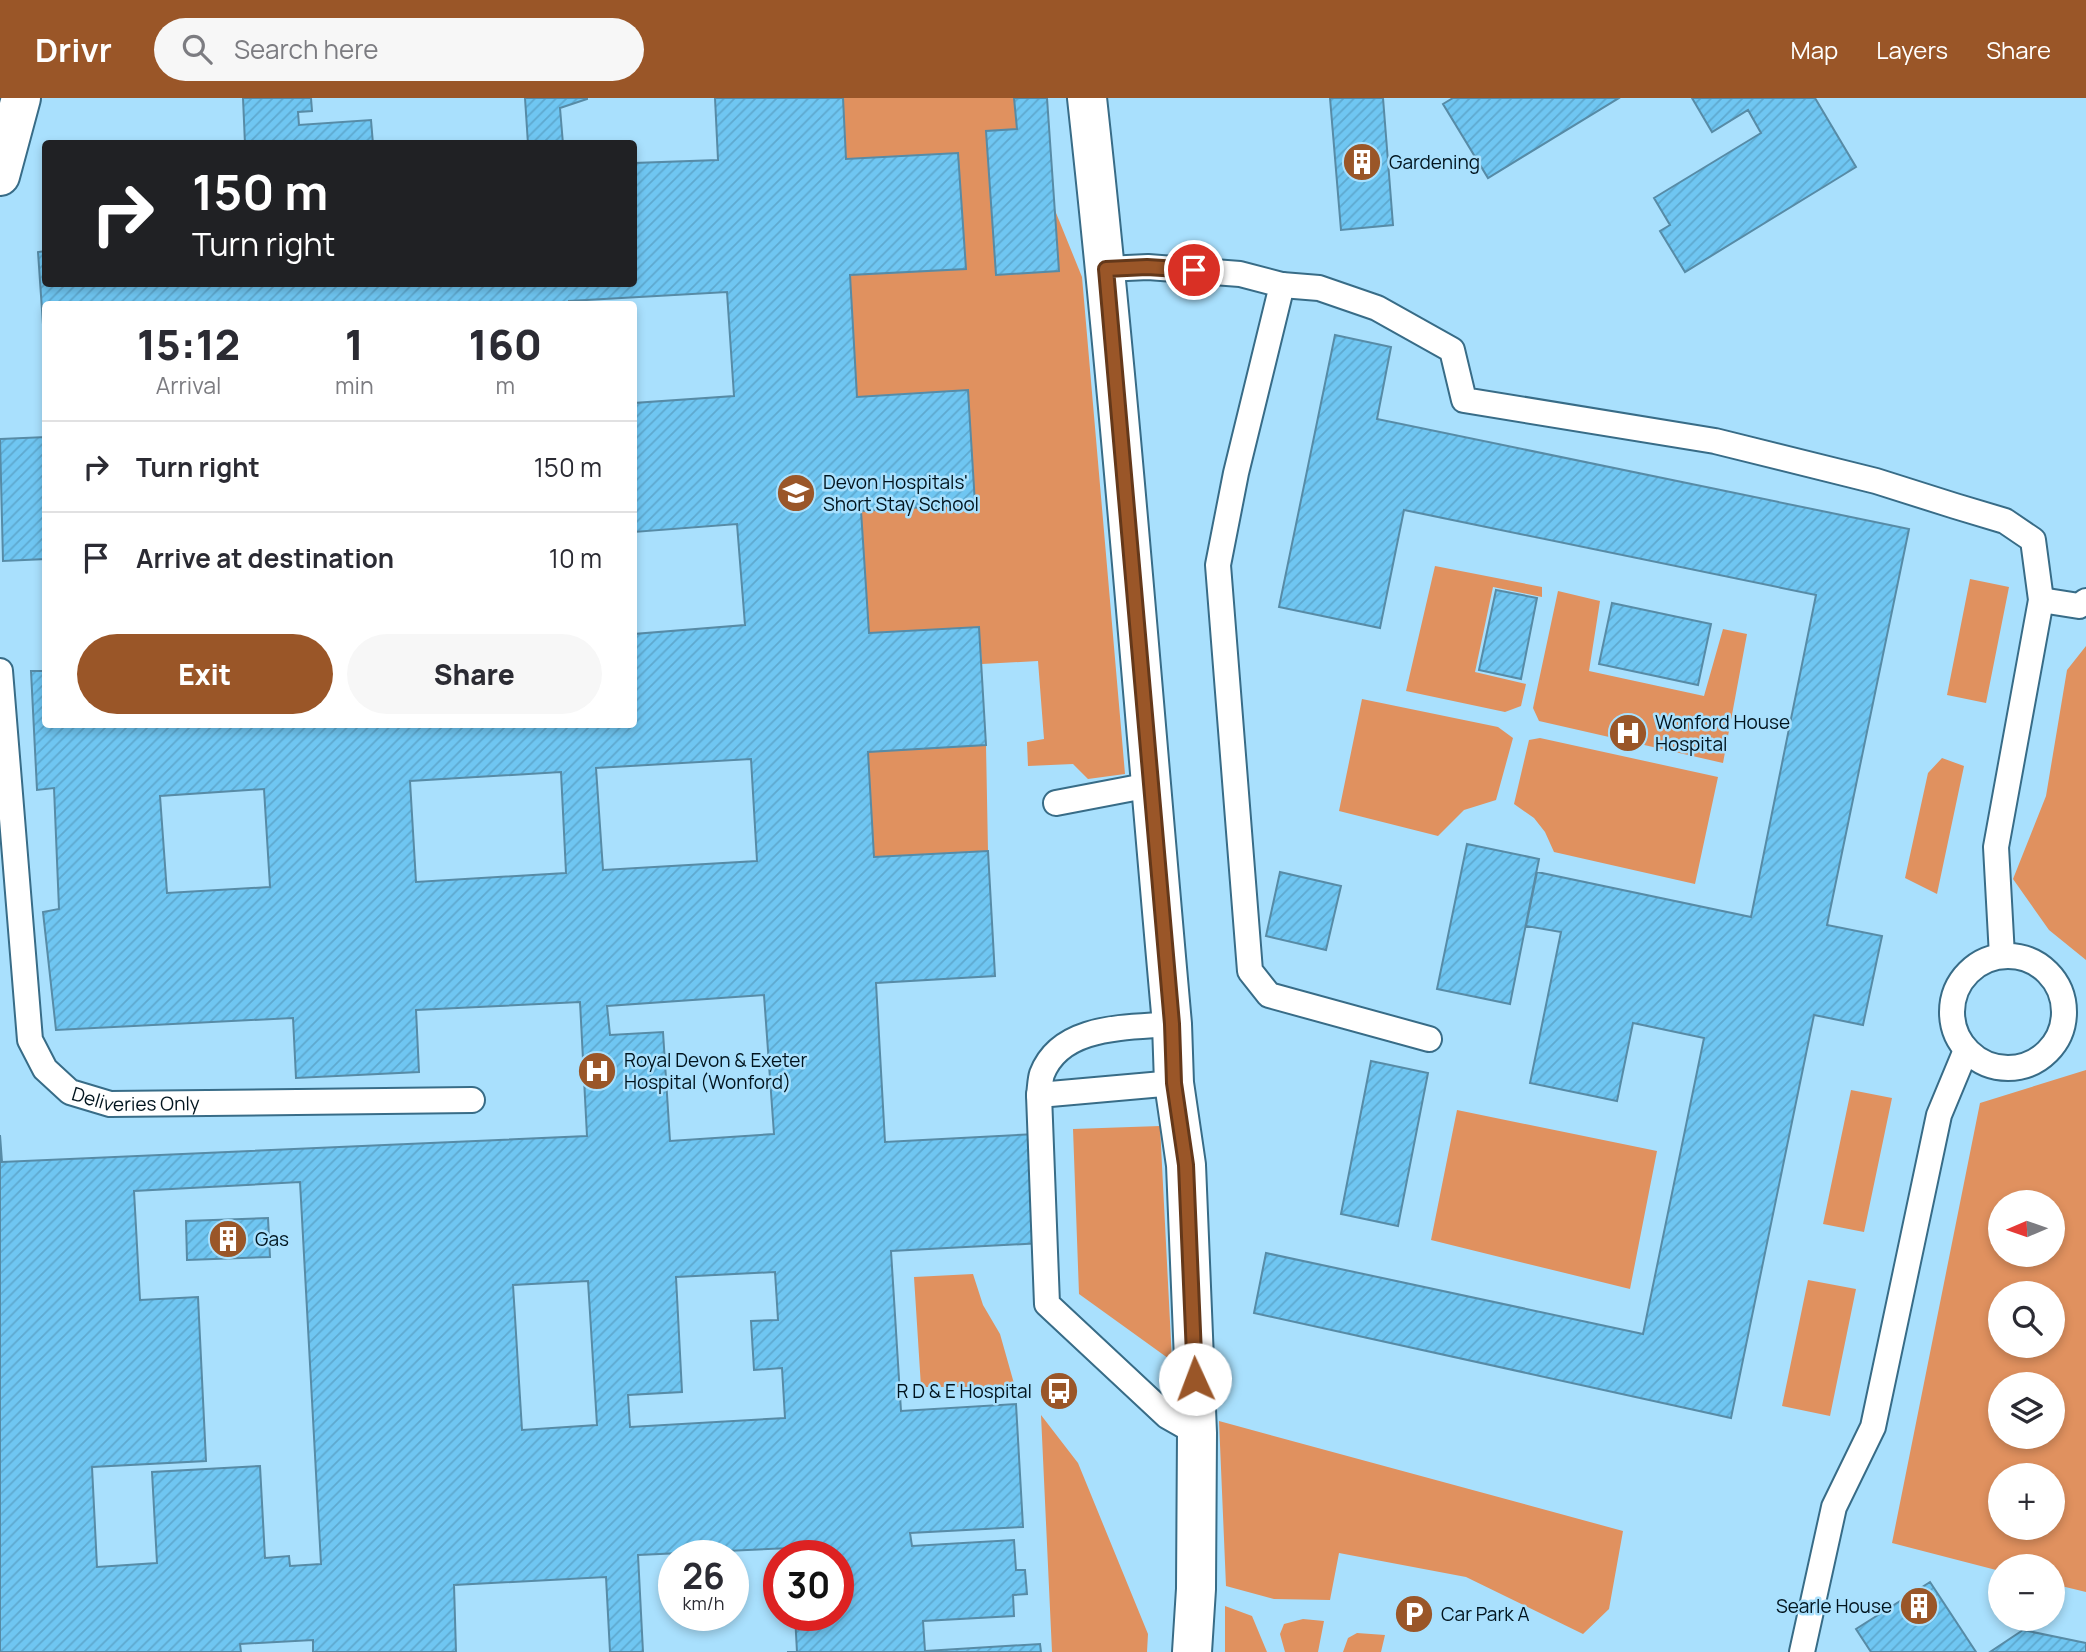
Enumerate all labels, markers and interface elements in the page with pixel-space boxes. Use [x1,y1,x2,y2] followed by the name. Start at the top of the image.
[154,18,644,81] search box
[35,27,112,72] text: Drivr
[178,30,216,68] icon: search
[234,31,378,67] text: Search here
[1791,33,1838,66] text: Map
[1876,33,1948,66] text: Layers
[1986,33,2051,66] text: Share
[1341,141,1383,183] building icon: Gardening
[1389,149,1480,175] place label: Gardening
[192,158,328,225] text: 150 m
[77,168,168,259] icon: right
[192,222,335,266] text: Turn right
[1164,240,1224,300] pin
[1175,251,1213,289] icon: arrive
[137,315,240,373] text: 15:12
[345,315,364,373] text: 1
[469,315,542,373] text: 160
[156,369,221,401] text: Arrival
[335,369,374,401] text: min
[496,369,515,401] text: m
[77,448,115,486] icon: right
[136,449,260,485] text: Turn right
[534,449,602,485] text: 150 m
[823,469,979,517] place label: Devon Hospitals' Short Stay School
[775,472,817,514] school or university icon: Devon Hospitals' Short Stay School
[77,539,115,577] icon: arrive
[136,540,394,576] text: Arrive at destination
[549,540,602,576] text: 10 m
[77,634,333,714] button: Exit
[347,634,602,714] button: Share
[1655,709,1790,757] place label: Wonford House Hospital
[1607,712,1649,754] hospital icon: Wonford House Hospital
[624,1047,807,1095] place label: Royal Devon & Exeter Hospital (Wonford)
[576,1050,618,1092] hospital icon: Royal Devon & Exeter Hospital (Wonford)
[69,1080,200,1118] street label: Deliveries Only
[1988,1190,2065,1267] north arrow
[1988,1190,2065,1631] map controls
[207,1218,249,1260] building icon: Gas
[255,1226,289,1252] place label: Gas
[1988,1281,2065,1358] button: search
[1158,1342,1232,1416] position arrow
[1038,1370,1080,1412] bus stop icon: R D & E Hospital
[1988,1372,2065,1449] button: layers
[896,1378,1032,1404] place label: R D & E Hospital
[1988,1463,2065,1540] button: +
[763,1540,854,1631] speed limit sign: 30
[682,1552,725,1600] text: 26
[1988,1554,2065,1631] button: −
[1898,1585,1940,1627] building icon: Searle House
[683,1591,724,1615] text: km/h
[1393,1593,1435,1635] parking icon: Car Park A
[1776,1593,1892,1619] place label: Searle House
[1441,1601,1530,1627] place label: Car Park A

